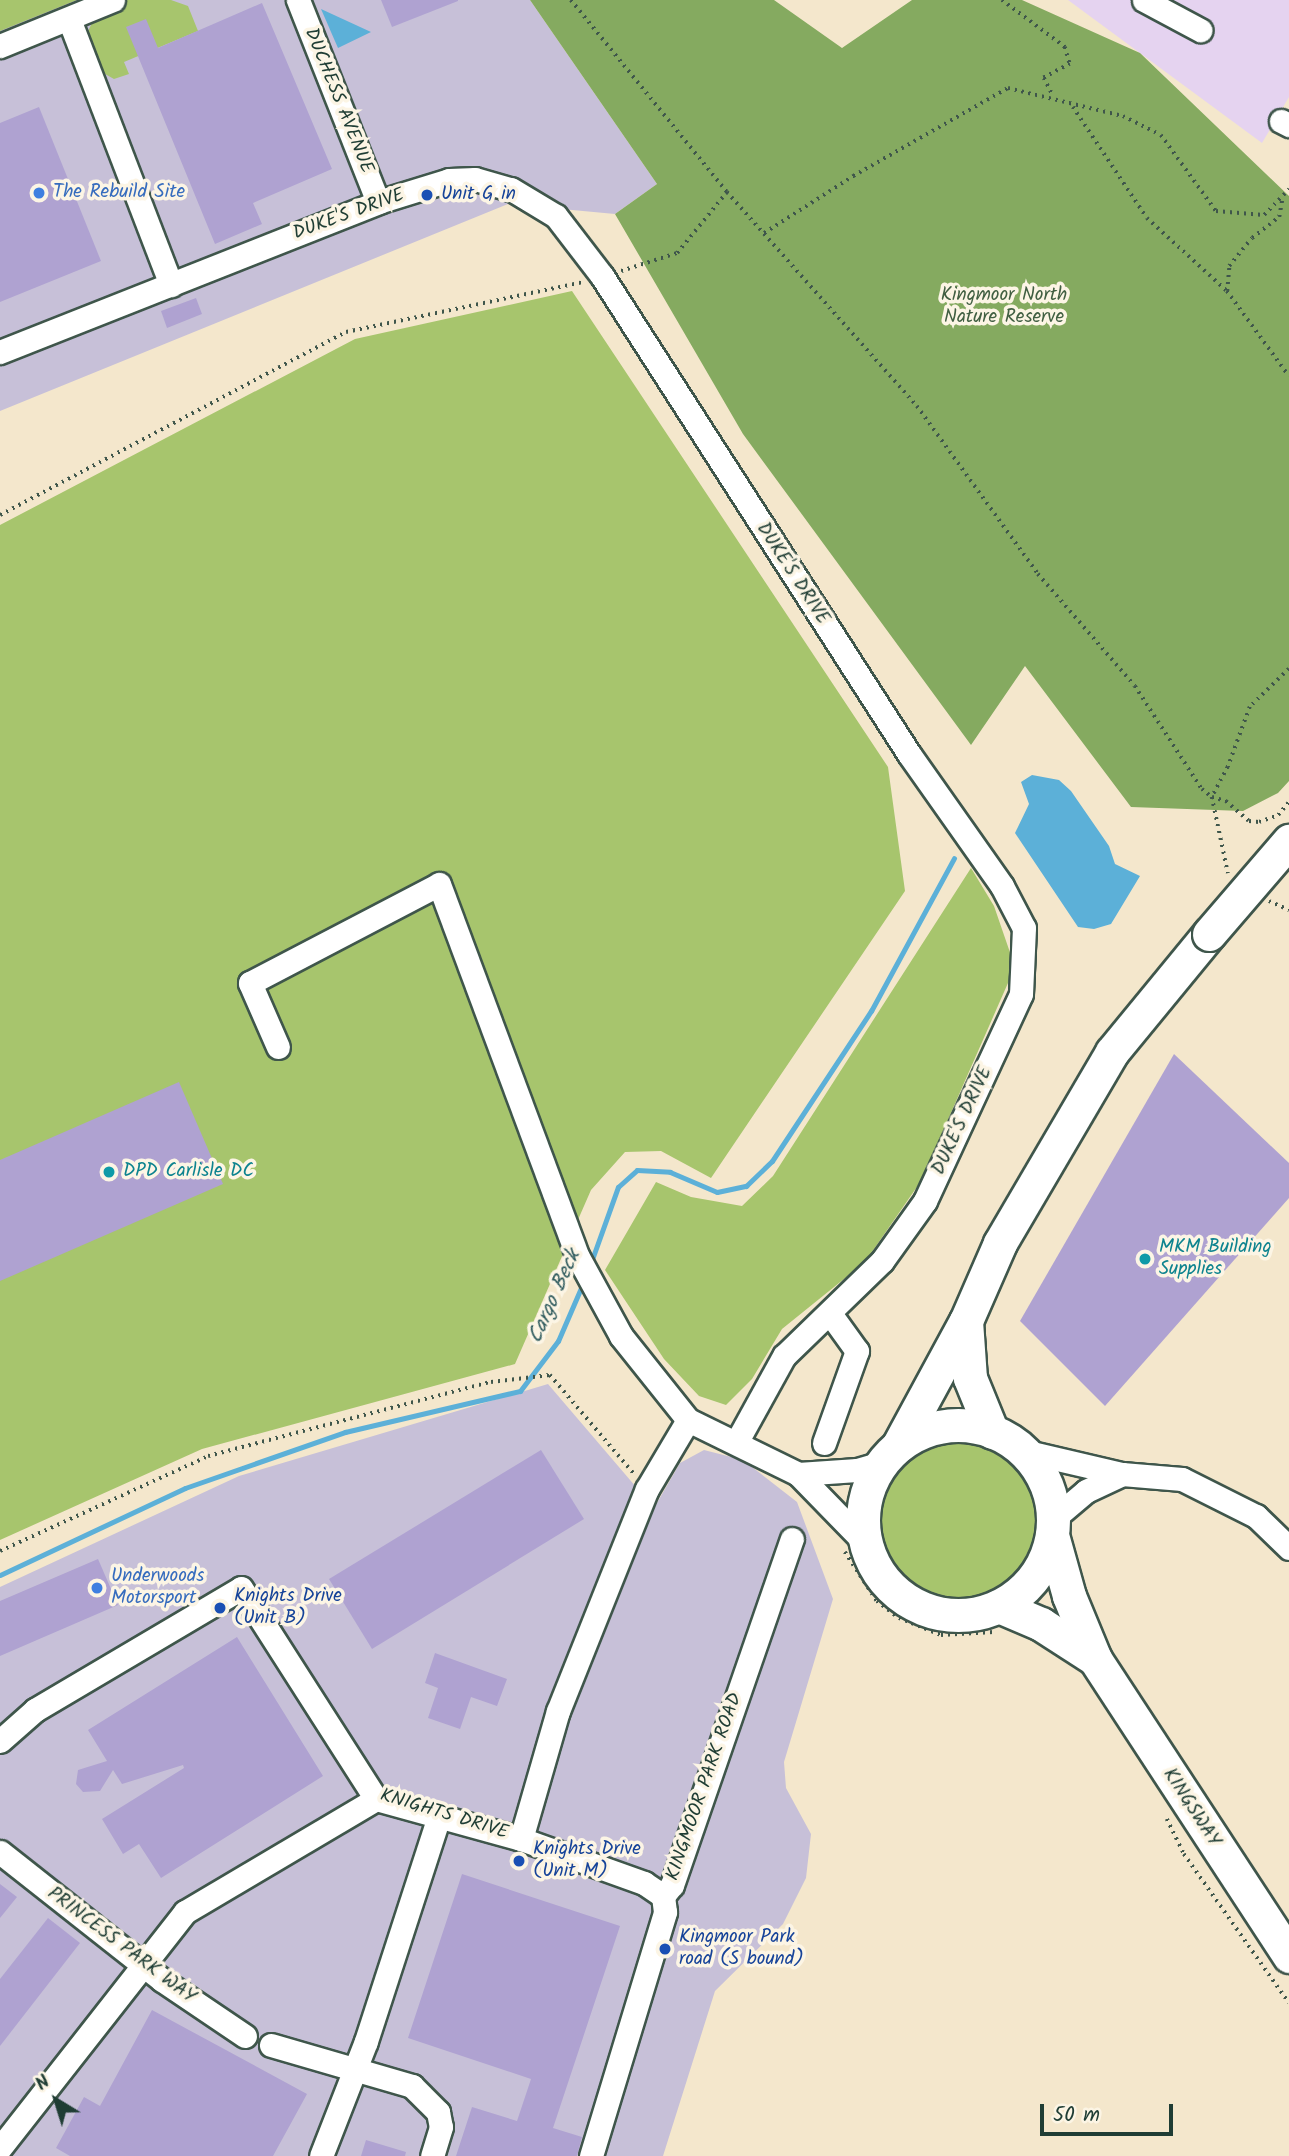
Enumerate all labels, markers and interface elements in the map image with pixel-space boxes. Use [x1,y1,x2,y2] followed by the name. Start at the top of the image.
[298,25,378,177] street label: DUCHESS AVENUE
[53,182,185,204] place label: The Rebuild Site
[290,184,408,246] street label: DUKE'S DRIVE
[441,184,516,206] place label: Unit G in
[31,185,47,201] marker: The Rebuild Site
[419,187,435,203] marker: Unit G in
[941,285,1067,329] park label: Kingmoor North Nature Reserve
[751,519,833,629] street label: DUKE'S DRIVE
[928,1063,998,1179] street label: DUKE'S DRIVE
[123,1161,254,1183] place label: DPD Carlisle DC
[101,1164,117,1180] marker: DPD Carlisle DC
[1159,1237,1271,1281] place label: MKM Building Supplies
[523,1247,587,1347] water label: Cargo Beck
[1137,1251,1153,1267] marker: MKM Building Supplies
[111,1566,204,1610] place label: Underwoods Motorsport
[89,1580,105,1596] marker: Underwoods Motorsport
[234,1586,342,1630] place label: Knights Drive (Unit B)
[212,1600,228,1616] marker: Knights Drive (Unit B)
[662,1690,748,1884] street label: KINGMOOR PARK ROAD
[1157,1764,1225,1852] street label: KINGSWAY
[377,1785,511,1845] street label: KNIGHTS DRIVE
[533,1839,641,1883] place label: Knights Drive (Unit M)
[511,1853,527,1869] marker: Knights Drive (Unit M)
[42,1883,200,2009] street label: PRINCESS PARK WAY
[679,1927,804,1971] place label: Kingmoor Park road (S bound)
[657,1941,673,1957] marker: Kingmoor Park road (S bound)
[21,2065,91,2135] north arrow
[29,2068,57,2099] text: N
[1044,2090,1177,2134] scale bar
[1053,2099,1100,2132] text: 50 m

